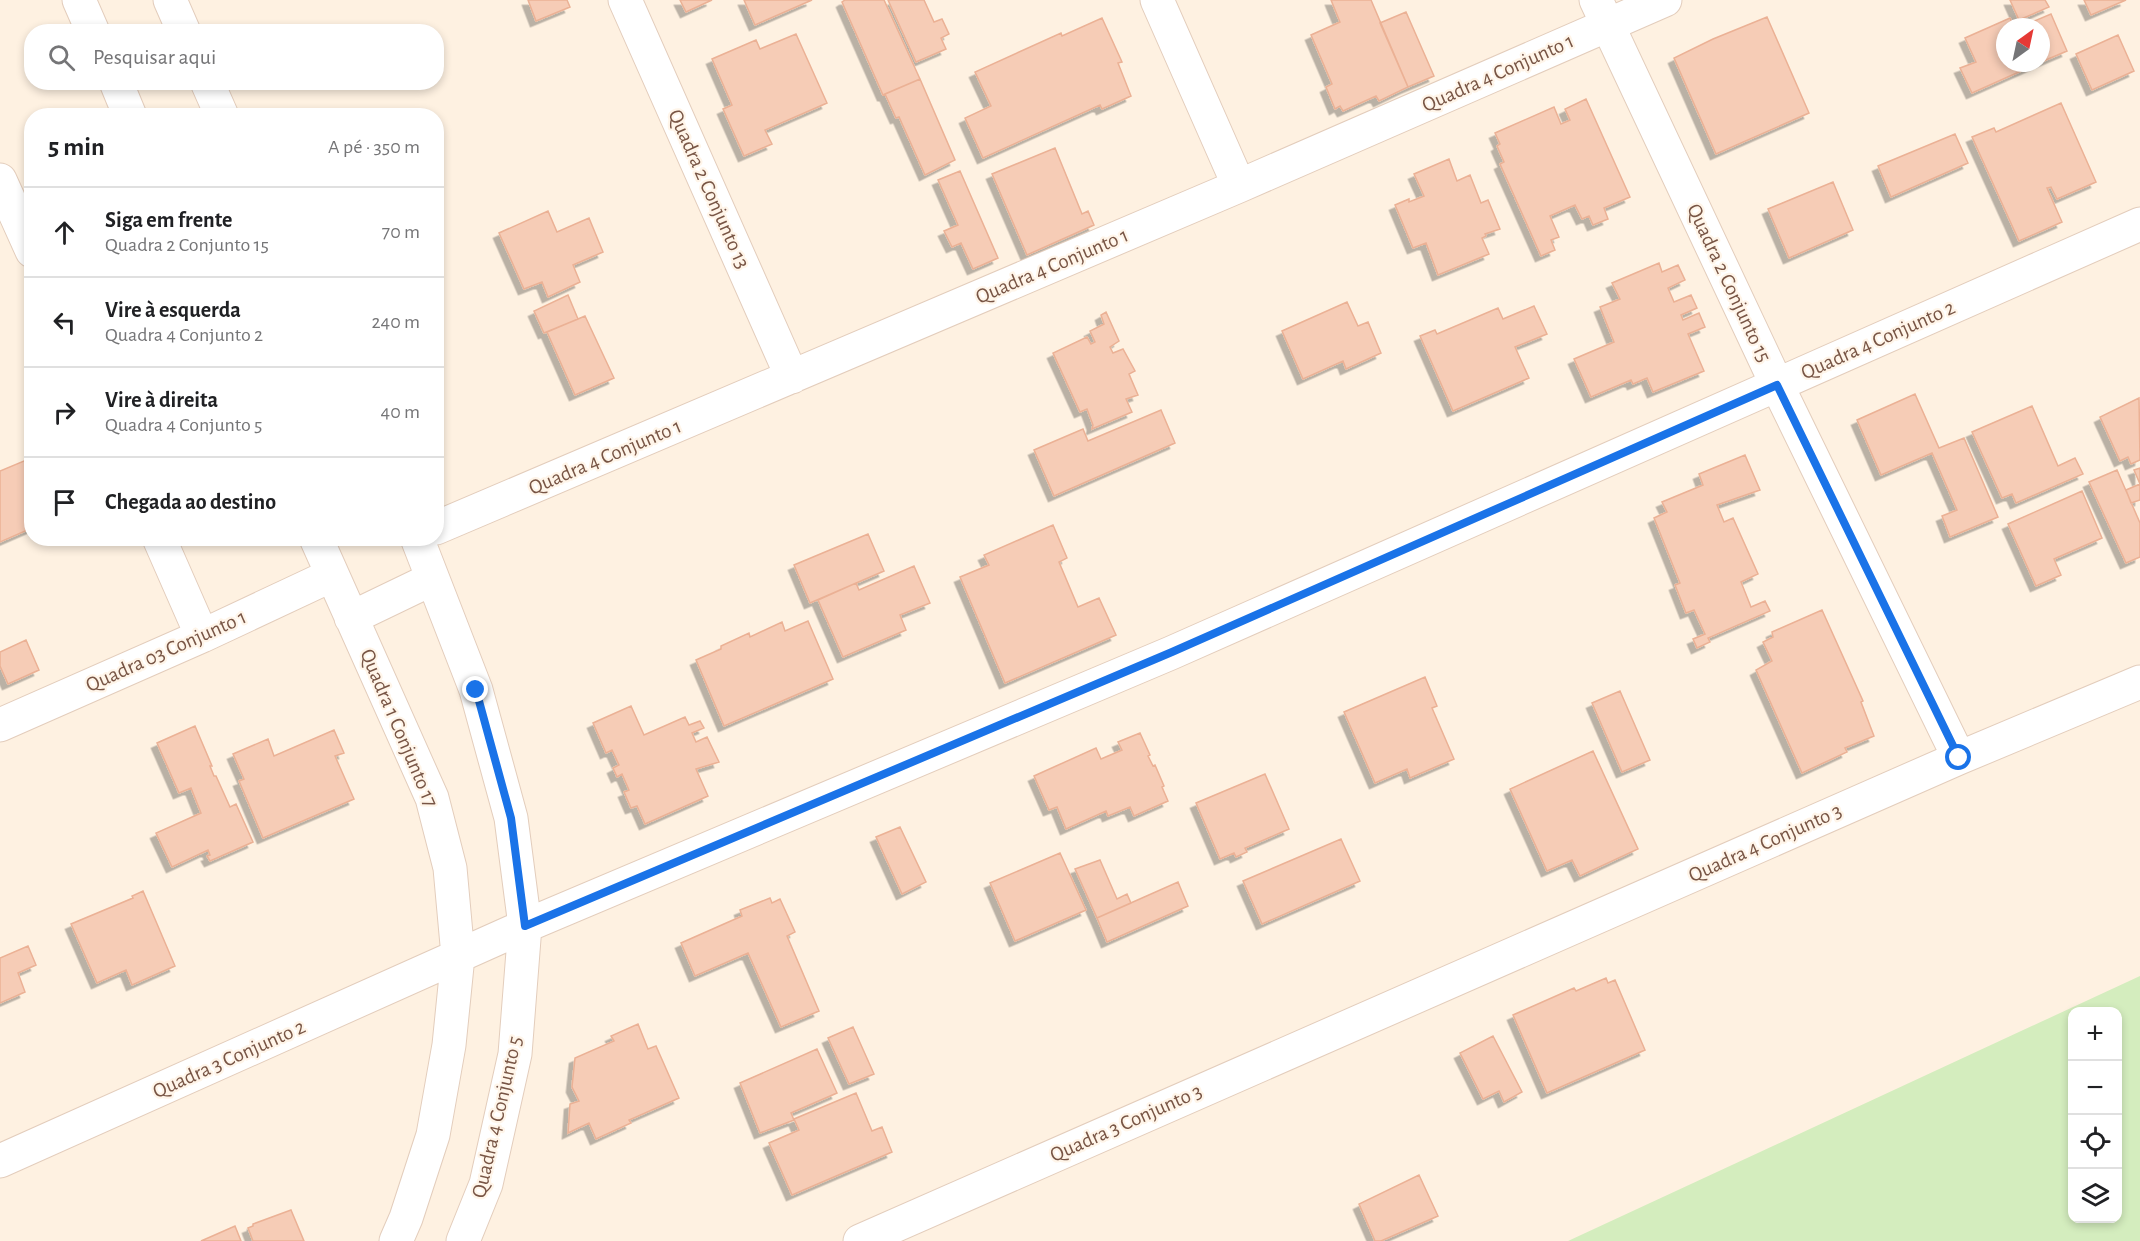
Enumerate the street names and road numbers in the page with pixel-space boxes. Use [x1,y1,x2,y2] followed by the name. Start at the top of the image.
[1419,30,1577,116] street label: Quadra 4 Conjunto 1
[664,106,754,272] street label: Quadra 2 Conjunto 13
[1683,201,1775,365] street label: Quadra 2 Conjunto 15
[973,224,1131,308] street label: Quadra 4 Conjunto 1
[1798,297,1958,383] street label: Quadra 4 Conjunto 2
[526,415,684,499] street label: Quadra 4 Conjunto 1
[83,606,249,696] street label: Quadra 03 Conjunto 1
[356,646,442,810] street label: Quadra 1 Conjunto 17
[1685,800,1845,886] street label: Quadra 4 Conjunto 3
[150,1016,308,1102] street label: Quadra 3 Conjunto 2
[468,1034,526,1200] street label: Quadra 4 Conjunto 5
[1047,1080,1205,1166] street label: Quadra 3 Conjunto 3

